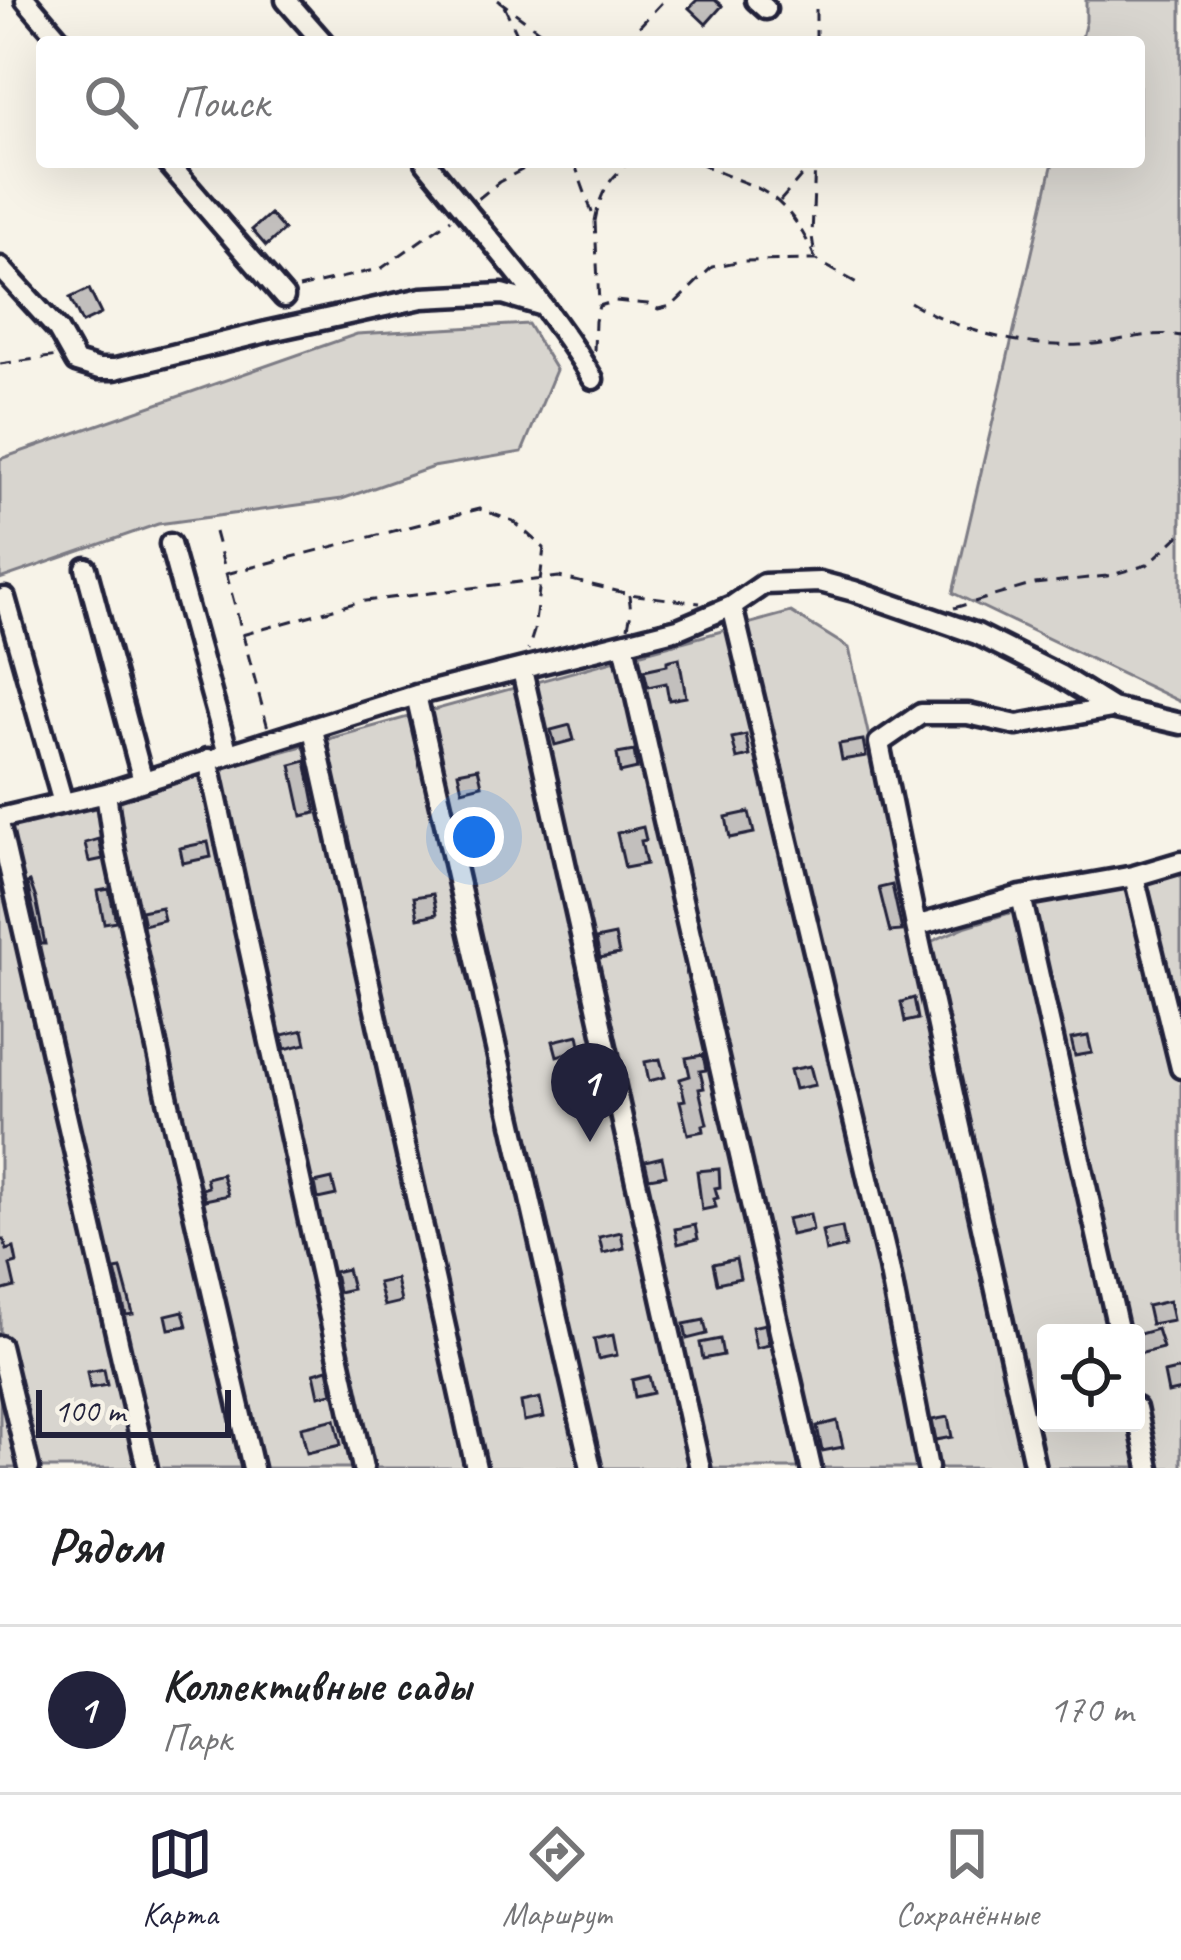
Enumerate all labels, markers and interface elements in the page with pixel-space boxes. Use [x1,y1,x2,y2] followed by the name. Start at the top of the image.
[36,36,1145,168] search box
[78,69,144,135] icon: search
[174,74,269,131] text: Поиск
[444,807,504,867] your location
[551,1043,629,1142] pin: 1
[1037,1324,1145,1432] map controls
[1037,1324,1145,1432] button: locate
[36,1384,231,1437] scale bar
[54,1390,125,1432] text: 100 m
[48,1514,162,1578] text: Рядом
[162,1657,471,1714] text: Коллективные сады
[78,1685,96,1734] text: 1
[1049,1685,1133,1734] text: 170 m
[162,1714,232,1763] text: Парк
[142,1821,218,1935] tab: Карта
[502,1821,611,1935] tab: Маршрут
[895,1821,1039,1935] tab: Сохранённые

